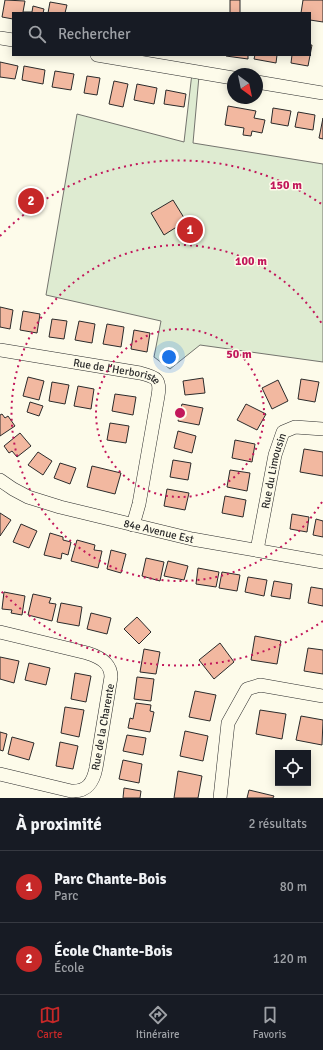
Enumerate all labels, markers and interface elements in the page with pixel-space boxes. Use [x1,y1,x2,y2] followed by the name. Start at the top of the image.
[12,12,311,56] search box
[26,23,48,45] icon: search
[58,25,131,43] text: Rechercher
[227,68,263,104] north arrow
[270,178,302,193] text: 150 m
[18,186,44,216] pin: 2
[177,215,203,245] pin: 1
[235,254,267,269] text: 100 m
[159,347,179,367] your location
[226,347,252,362] text: 50 m
[72,356,164,387] street label: Rue de l'Herboriste
[173,406,187,420] centre of rings
[258,431,289,510] street label: Rue du Limousin
[122,516,195,546] street label: 84e Avenue Est
[89,682,117,772] street label: Rue de la Charente
[275,750,311,786] map controls
[275,750,311,786] button: locate
[16,814,102,835] text: À proximité
[248,816,307,832] text: 2 résultats
[54,870,166,888] text: Parc Chante-Bois
[25,879,33,895] text: 1
[280,879,307,895] text: 80 m
[54,888,78,904] text: Parc
[54,942,173,960] text: École Chante-Bois
[25,951,33,967] text: 2
[273,951,307,967] text: 120 m
[54,960,84,976] text: École
[37,1004,62,1041] tab: Carte
[136,1004,179,1041] tab: Itinéraire
[253,1004,286,1041] tab: Favoris

